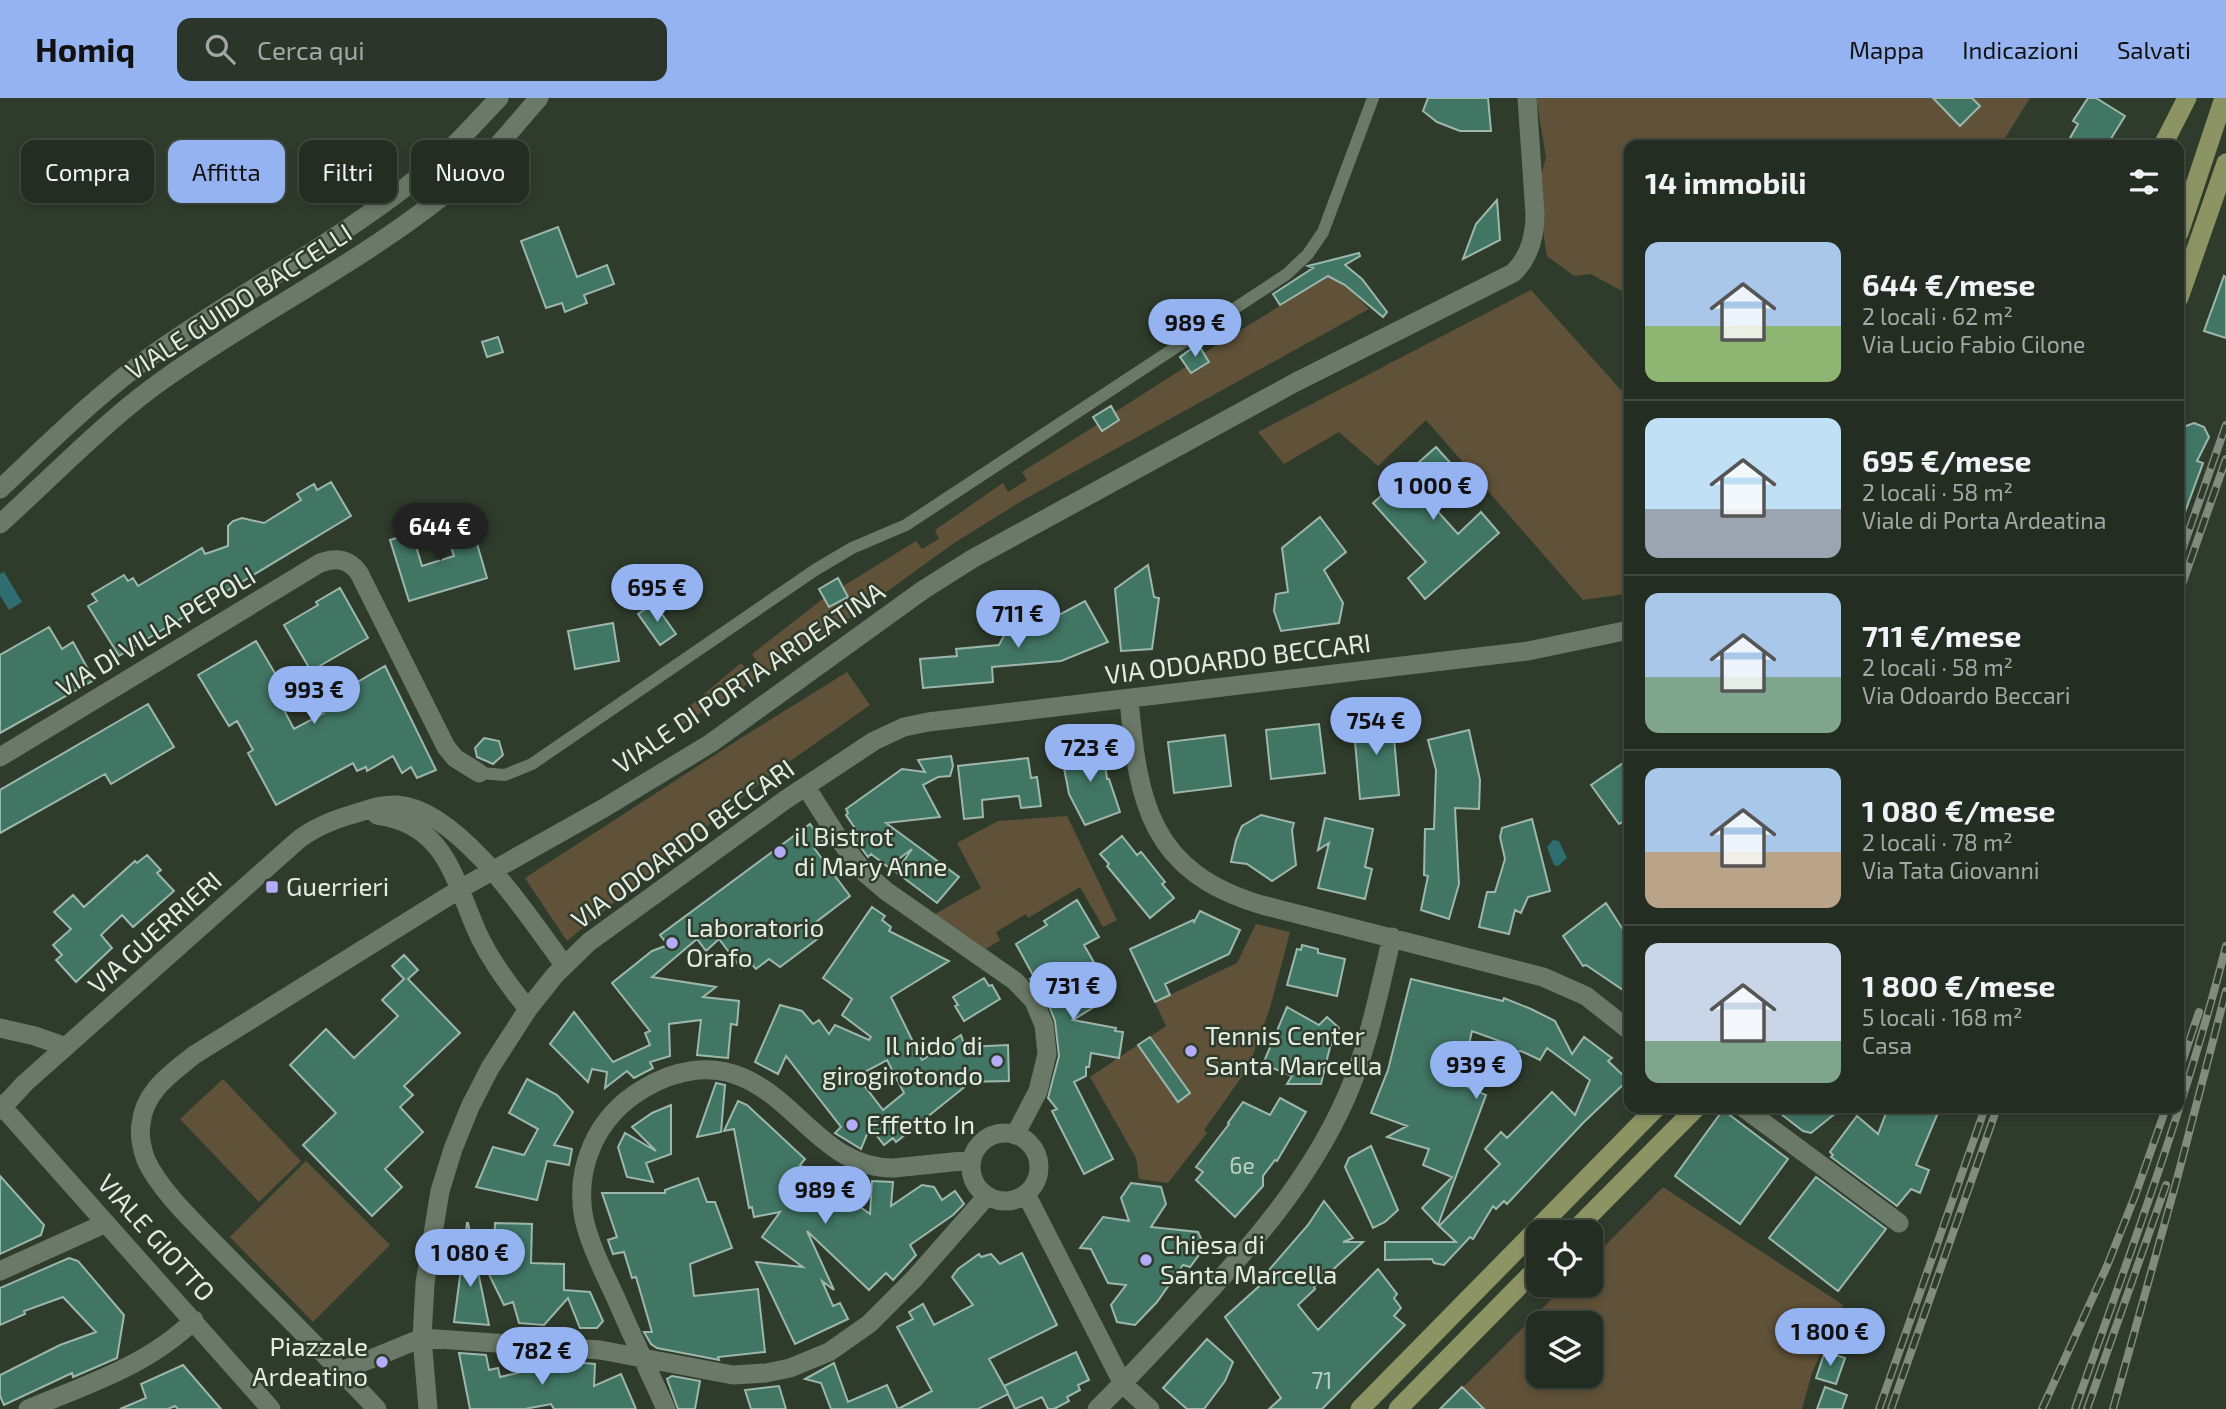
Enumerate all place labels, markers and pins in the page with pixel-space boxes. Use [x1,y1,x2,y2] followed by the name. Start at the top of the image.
[1146,300,1244,359] pin: 989 €
[1368,462,1498,522] pin: 1 000 €
[391,504,489,563] pin: 644 €
[608,564,706,624] pin: 695 €
[969,590,1067,650] pin: 711 €
[265,666,363,726] pin: 993 €
[1327,698,1425,757] pin: 754 €
[1041,724,1139,784] pin: 723 €
[794,820,947,881] place label: il Bistrot di Mary Anne
[772,844,788,860] marker: il Bistrot di Mary Anne
[286,870,389,901] place label: Guerrieri
[264,879,280,895] marker: Guerrieri
[686,911,824,972] place label: Laboratorio Orafo
[664,935,680,951] marker: Laboratorio Orafo
[1024,962,1122,1022] pin: 731 €
[1205,1019,1382,1080] place label: Tennis Center Santa Marcella
[822,1029,983,1090] place label: Il nido di girogirotondo
[1427,1042,1525,1101] pin: 939 €
[1183,1043,1199,1059] marker: Tennis Center Santa Marcella
[989,1053,1005,1069] marker: Il nido di girogirotondo
[866,1108,975,1139] place label: Effetto In
[844,1117,860,1133] marker: Effetto In
[776,1166,874,1226] pin: 989 €
[1160,1228,1337,1289] place label: Chiesa di Santa Marcella
[405,1230,535,1289] pin: 1 080 €
[1138,1252,1154,1268] marker: Chiesa di Santa Marcella
[1765,1308,1895,1368] pin: 1 800 €
[493,1328,591,1387] pin: 782 €
[252,1330,368,1391] place label: Piazzale Ardeatino
[374,1354,390,1370] marker: Piazzale Ardeatino

